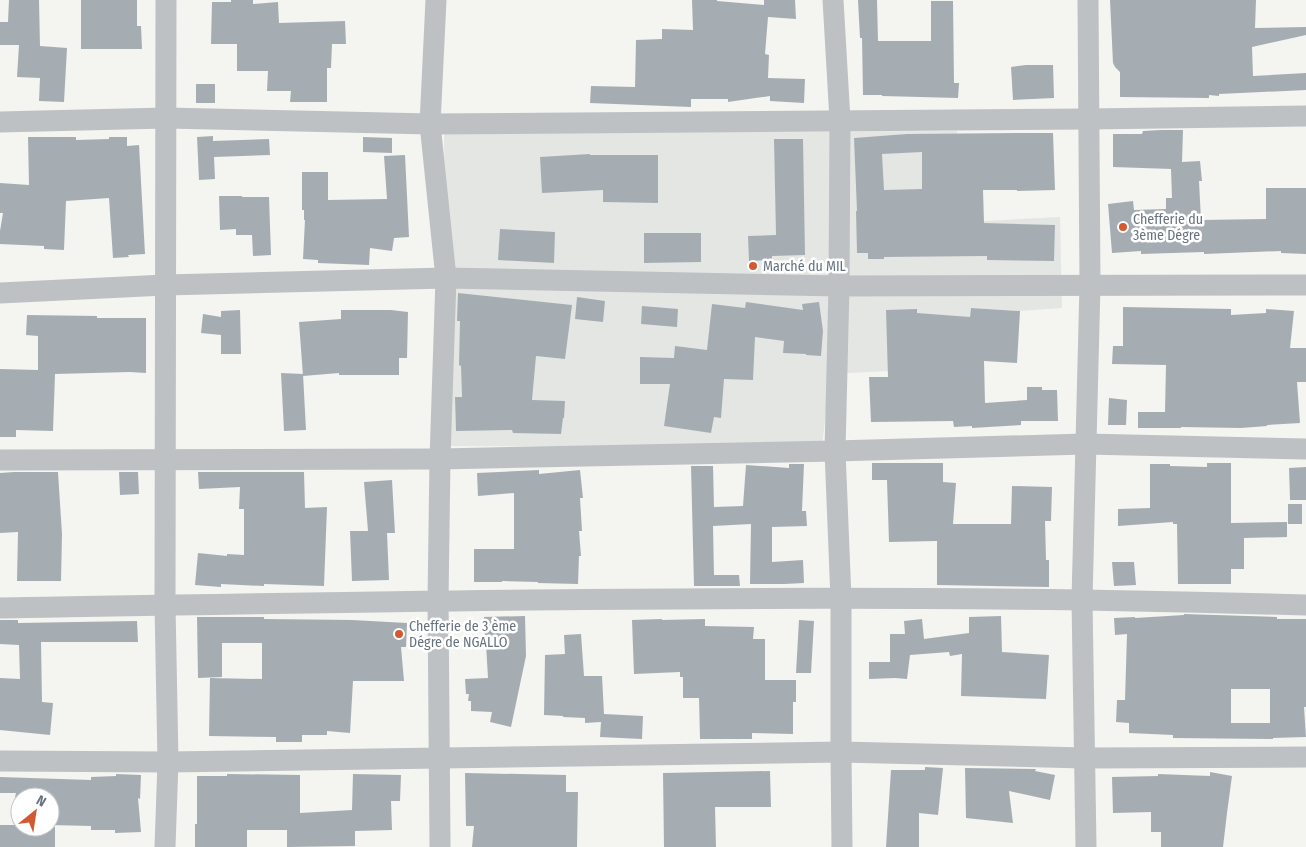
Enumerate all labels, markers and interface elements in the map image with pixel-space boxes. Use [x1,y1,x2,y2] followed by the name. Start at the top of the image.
[1133,211,1203,244] place label: Chefferie du 3ème Dégre
[1117,221,1129,233] marker: Chefferie du 3ème Dégre
[763,258,846,275] place label: Marché du MIL
[747,260,759,272] marker: Marché du MIL
[409,618,516,651] place label: Chefferie de 3 ème Dégre de NGALLO
[393,628,405,640] marker: Chefferie de 3 ème Dégre de NGALLO
[10,787,60,837] north arrow
[33,792,49,811] text: N

